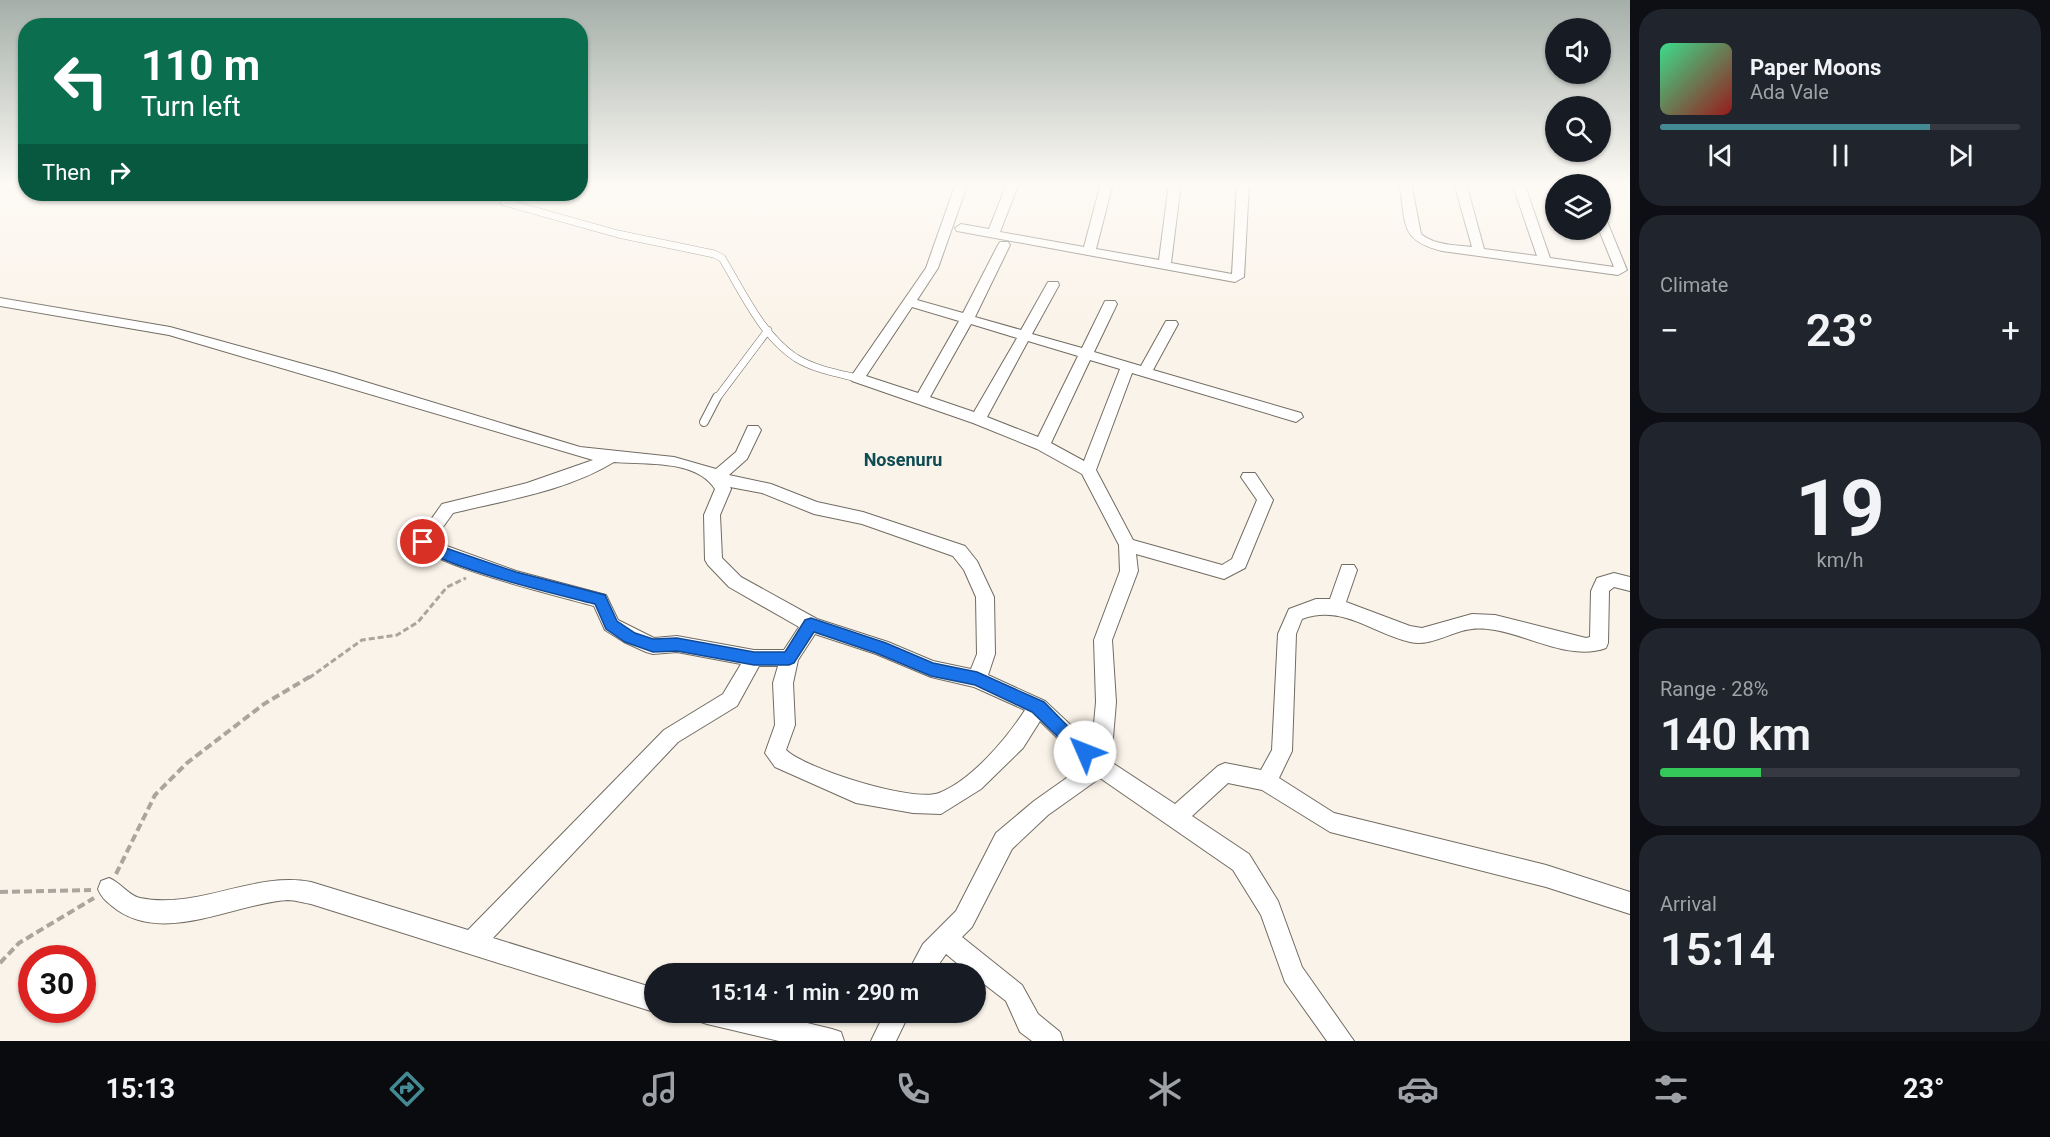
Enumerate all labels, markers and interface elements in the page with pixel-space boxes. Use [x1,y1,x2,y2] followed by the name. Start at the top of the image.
[1545,18,1611,240] map controls
[1545,18,1611,84] button: sound
[141,41,260,90] text: 110 m
[42,42,120,120] icon: left
[1750,55,1881,80] text: Paper Moons
[1750,80,1829,104] text: Ada Vale
[141,91,241,123] text: Turn left
[1545,96,1611,162] button: search
[1704,139,1737,172] icon: previous
[1824,139,1857,172] icon: pause
[1944,139,1977,172] icon: next
[103,156,136,189] icon: right
[42,160,91,185] text: Then
[1545,174,1611,240] button: layers
[1660,273,1728,297] text: Climate
[1806,304,1874,357] text: 23°
[1660,311,1679,350] text: −
[2001,311,2020,350] text: +
[864,449,942,470] district label: Nosenuru
[1795,463,1885,554] text: 19
[397,516,448,567] pin
[406,525,439,558] icon: arrive
[1817,548,1863,572] text: km/h
[1660,677,1768,701] text: Range · 28%
[1660,708,1811,761] text: 140 km
[1053,720,1117,784] position arrow
[1660,892,1717,916] text: Arrival
[1660,923,1775,976] text: 15:14
[18,945,96,1023] speed limit sign: 30
[711,980,919,1005] text: 15:14 · 1 min · 290 m
[386,1068,428,1110] icon: directions
[639,1068,681,1110] icon: music
[892,1068,934,1110] icon: phone
[1144,1068,1186,1110] icon: climate
[1397,1068,1439,1110] icon: car
[1650,1068,1692,1110] icon: filters
[105,1073,175,1105] text: 15:13
[1903,1073,1945,1105] text: 23°

